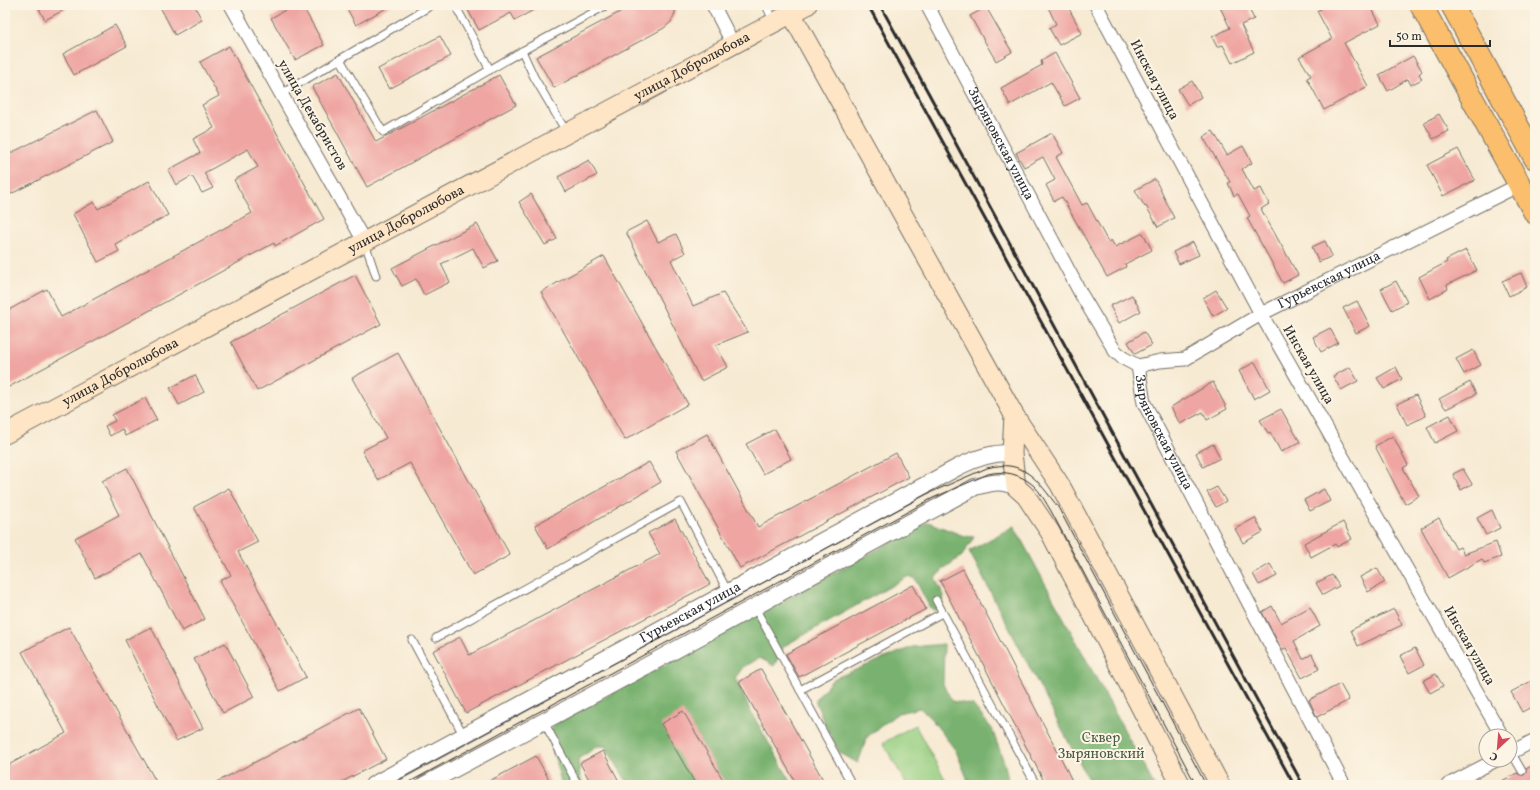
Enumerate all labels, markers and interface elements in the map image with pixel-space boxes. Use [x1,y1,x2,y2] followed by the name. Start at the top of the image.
[1390,22,1490,48] scale bar
[630,28,754,105] street label: улица Добролюбова
[1396,29,1422,45] text: 50 m
[1125,37,1183,124] street label: Инская улица
[273,56,351,174] street label: улица Декабристов
[963,84,1039,203] street label: Зыряновская улица
[345,180,468,258] street label: улица Добролюбова
[1274,246,1384,314] street label: Гурьевская улица
[1278,322,1338,408] street label: Инская улица
[59,333,182,411] street label: улица Добролюбова
[1130,373,1197,493] street label: Зыряновская улица
[636,577,744,648] street label: Гурьевская улица
[1439,603,1499,689] street label: Инская улица
[1478,728,1518,768] north arrow
[1058,729,1145,764] park label: Cквер Зыряновский
[1488,747,1501,764] text: С

